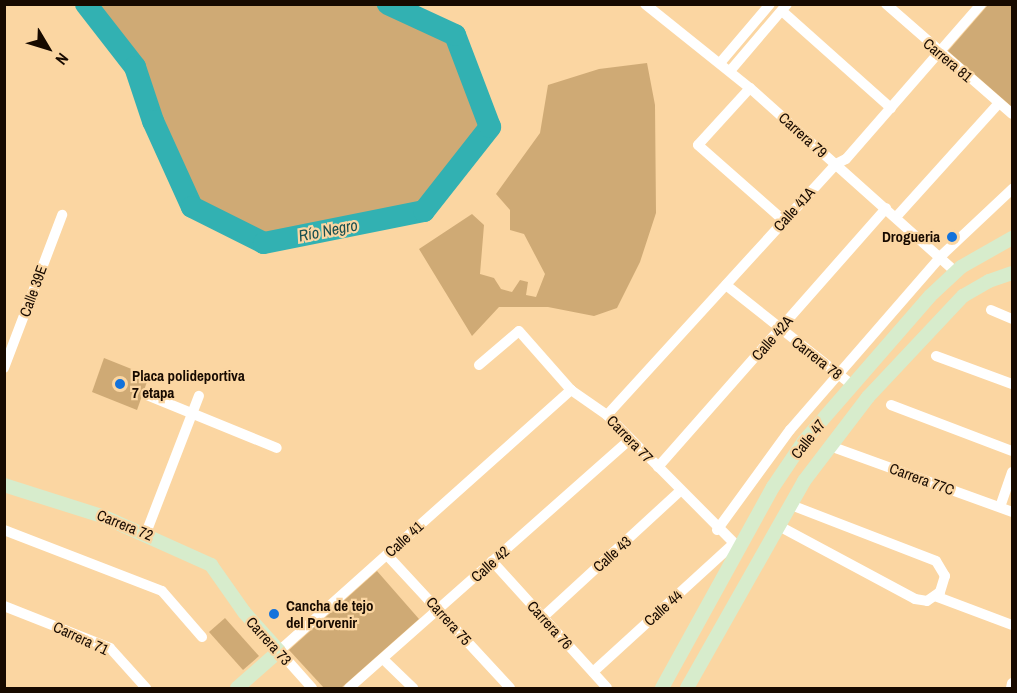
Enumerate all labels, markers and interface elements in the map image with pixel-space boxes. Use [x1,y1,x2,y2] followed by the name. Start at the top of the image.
[18,18,78,78] north arrow
[920,34,976,86] street label: Carrera 81
[51,49,74,70] text: N
[775,109,831,161] street label: Carrera 79
[769,183,819,235] street label: Calle 41A
[297,215,359,245] water label: Río Negro
[882,228,940,246] place label: Drogueria
[945,230,959,244] marker: Drogueria
[15,263,51,319] street label: Calle 39E
[748,312,796,364] street label: Calle 42A
[788,333,846,383] street label: Carrera 78
[132,366,245,401] place label: Placa polideportiva 7 etapa
[113,377,127,391] marker: Placa polideportiva 7 etapa
[603,412,657,466] street label: Carrera 77
[787,416,829,462] street label: Calle 47
[887,459,957,499] street label: Carrera 77C
[94,506,156,544] street label: Carrera 72
[381,517,427,561] street label: Calle 41
[589,532,635,576] street label: Calle 43
[467,542,513,586] street label: Calle 42
[640,586,686,630] street label: Calle 44
[423,593,475,649] street label: Carrera 75
[286,596,373,631] place label: Cancha de tejo del Porvenir
[524,597,576,653] street label: Carrera 76
[267,607,281,621] marker: Cancha de tejo del Porvenir
[243,613,295,669] street label: Carrera 73
[51,617,111,659] street label: Carrera 71

